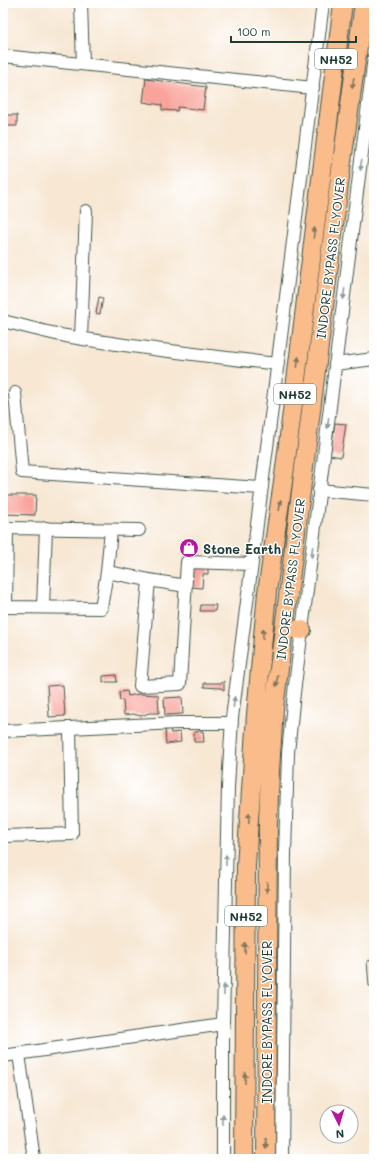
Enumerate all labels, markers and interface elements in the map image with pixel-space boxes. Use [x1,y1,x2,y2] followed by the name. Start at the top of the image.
[231,18,356,44] scale bar
[237,23,271,39] text: 100 m
[315,49,357,69] road number: NH52
[350,77,356,89] one-way arrow
[357,159,364,171] one-way arrow
[312,176,348,340] street label: INDORE BYPASS FLYOVER
[311,227,318,240] one-way arrow
[341,288,347,300] one-way arrow
[295,356,302,369] one-way arrow
[274,384,316,404] road number: NH52
[325,417,331,429] one-way arrow
[272,497,308,661] street label: INDORE BYPASS FLYOVER
[277,499,283,511] one-way arrow
[178,537,200,559] shop icon: Stone Earth
[203,540,282,557] place label: Stone Earth
[308,546,315,558] one-way arrow
[260,628,267,640] one-way arrow
[274,675,280,687] one-way arrow
[231,696,237,708] one-way arrow
[245,812,252,824] one-way arrow
[223,853,229,866] one-way arrow
[264,881,270,894] one-way arrow
[225,906,267,926] road number: NH52
[242,941,248,954] one-way arrow
[258,941,275,1103] street label: INDORE BYPASS FLYOVER
[220,984,227,996] one-way arrow
[242,1071,248,1084] one-way arrow
[319,1104,359,1144] north arrow
[220,1113,226,1126] one-way arrow
[335,1127,345,1142] text: N
[263,1137,269,1150] one-way arrow

